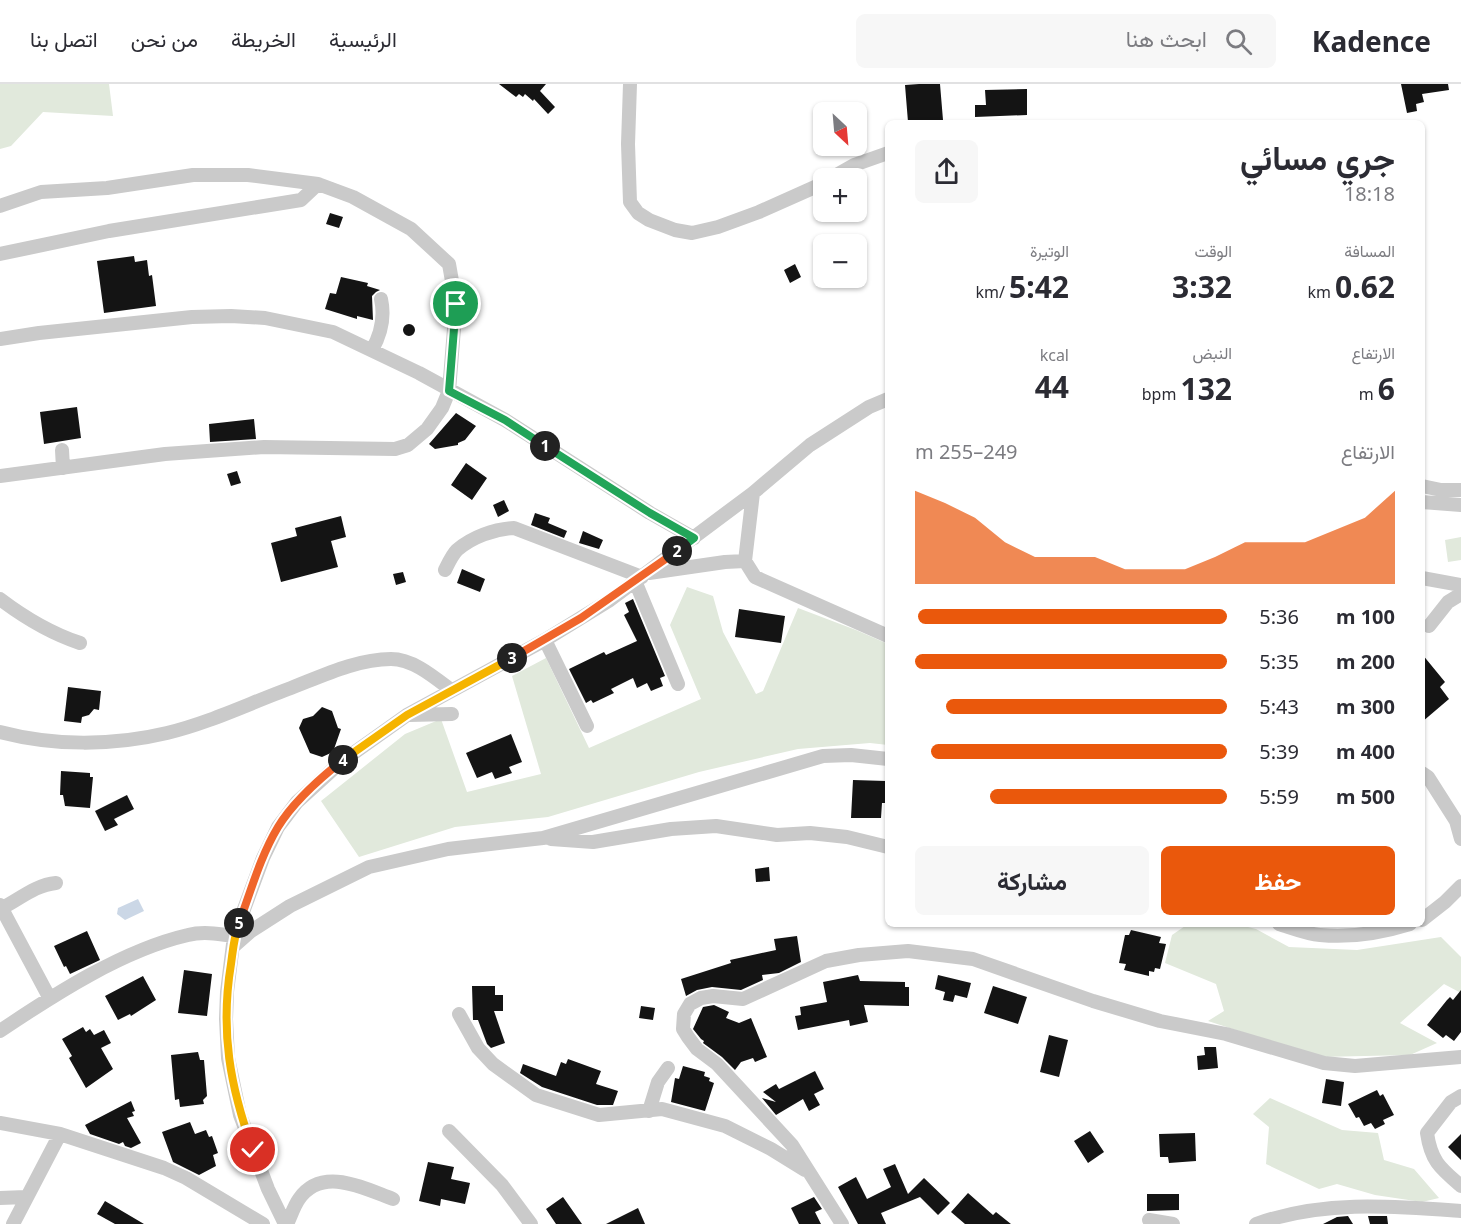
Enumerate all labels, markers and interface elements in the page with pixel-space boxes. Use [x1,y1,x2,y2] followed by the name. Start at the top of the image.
[856,14,1276,68] search box
[1312,22,1431,60] text: Kadence
[1126,23,1207,53] text: ابحث هنا
[30,25,98,53] text: اتصل بنا
[131,25,198,53] text: من نحن
[231,25,296,53] text: الخريطة
[329,25,397,53] text: الرئيسية
[1222,25,1255,58] icon: search
[813,102,867,156] north arrow
[813,102,867,288] map controls
[1240,135,1395,180] text: جري مسائي
[915,140,978,203] button: share
[813,168,867,222] button: +
[1344,180,1395,207] text: 18:18
[813,234,867,288] button: −
[1030,240,1069,262] text: الوتيرة
[1194,240,1232,262] text: الوقت
[1344,240,1395,262] text: المسافة
[1009,266,1069,307] text: 5:42
[1172,266,1232,307] text: 3:32
[1335,266,1395,307] text: 0.62
[430,278,481,329] pin
[975,281,1009,303] text: /km
[1307,281,1335,303] text: km
[439,287,472,320] icon: arrive
[1192,342,1232,364] text: النبض
[1352,342,1395,364] text: الارتفاع
[1040,344,1069,366] text: kcal
[1035,366,1069,407] text: 44
[1181,368,1232,409] text: 132
[1378,368,1395,409] text: 6
[1142,383,1181,405] text: bpm
[1359,383,1378,405] text: m
[530,431,560,461] pin: 1
[540,435,550,457] text: 1
[915,438,1018,465] text: 249–255 m
[1341,438,1395,465] text: الارتفاع
[662,536,692,566] pin: 2
[672,540,682,562] text: 2
[1259,603,1299,630] text: 5:36
[1336,603,1395,630] text: 100 m
[497,643,527,673] pin: 3
[507,647,517,669] text: 3
[1259,648,1299,675] text: 5:35
[1336,648,1395,675] text: 200 m
[1259,693,1299,720] text: 5:43
[1336,693,1395,720] text: 300 m
[1259,738,1299,765] text: 5:39
[1336,738,1395,765] text: 400 m
[328,745,358,775] pin: 4
[338,749,348,771] text: 4
[1259,783,1299,810] text: 5:59
[1336,783,1395,810] text: 500 m
[915,846,1149,915] button: مشاركة
[1161,846,1395,915] button: حفظ
[224,908,254,938] pin: 5
[234,912,244,934] text: 5
[227,1124,278,1175] pin
[236,1133,269,1166] icon: check

